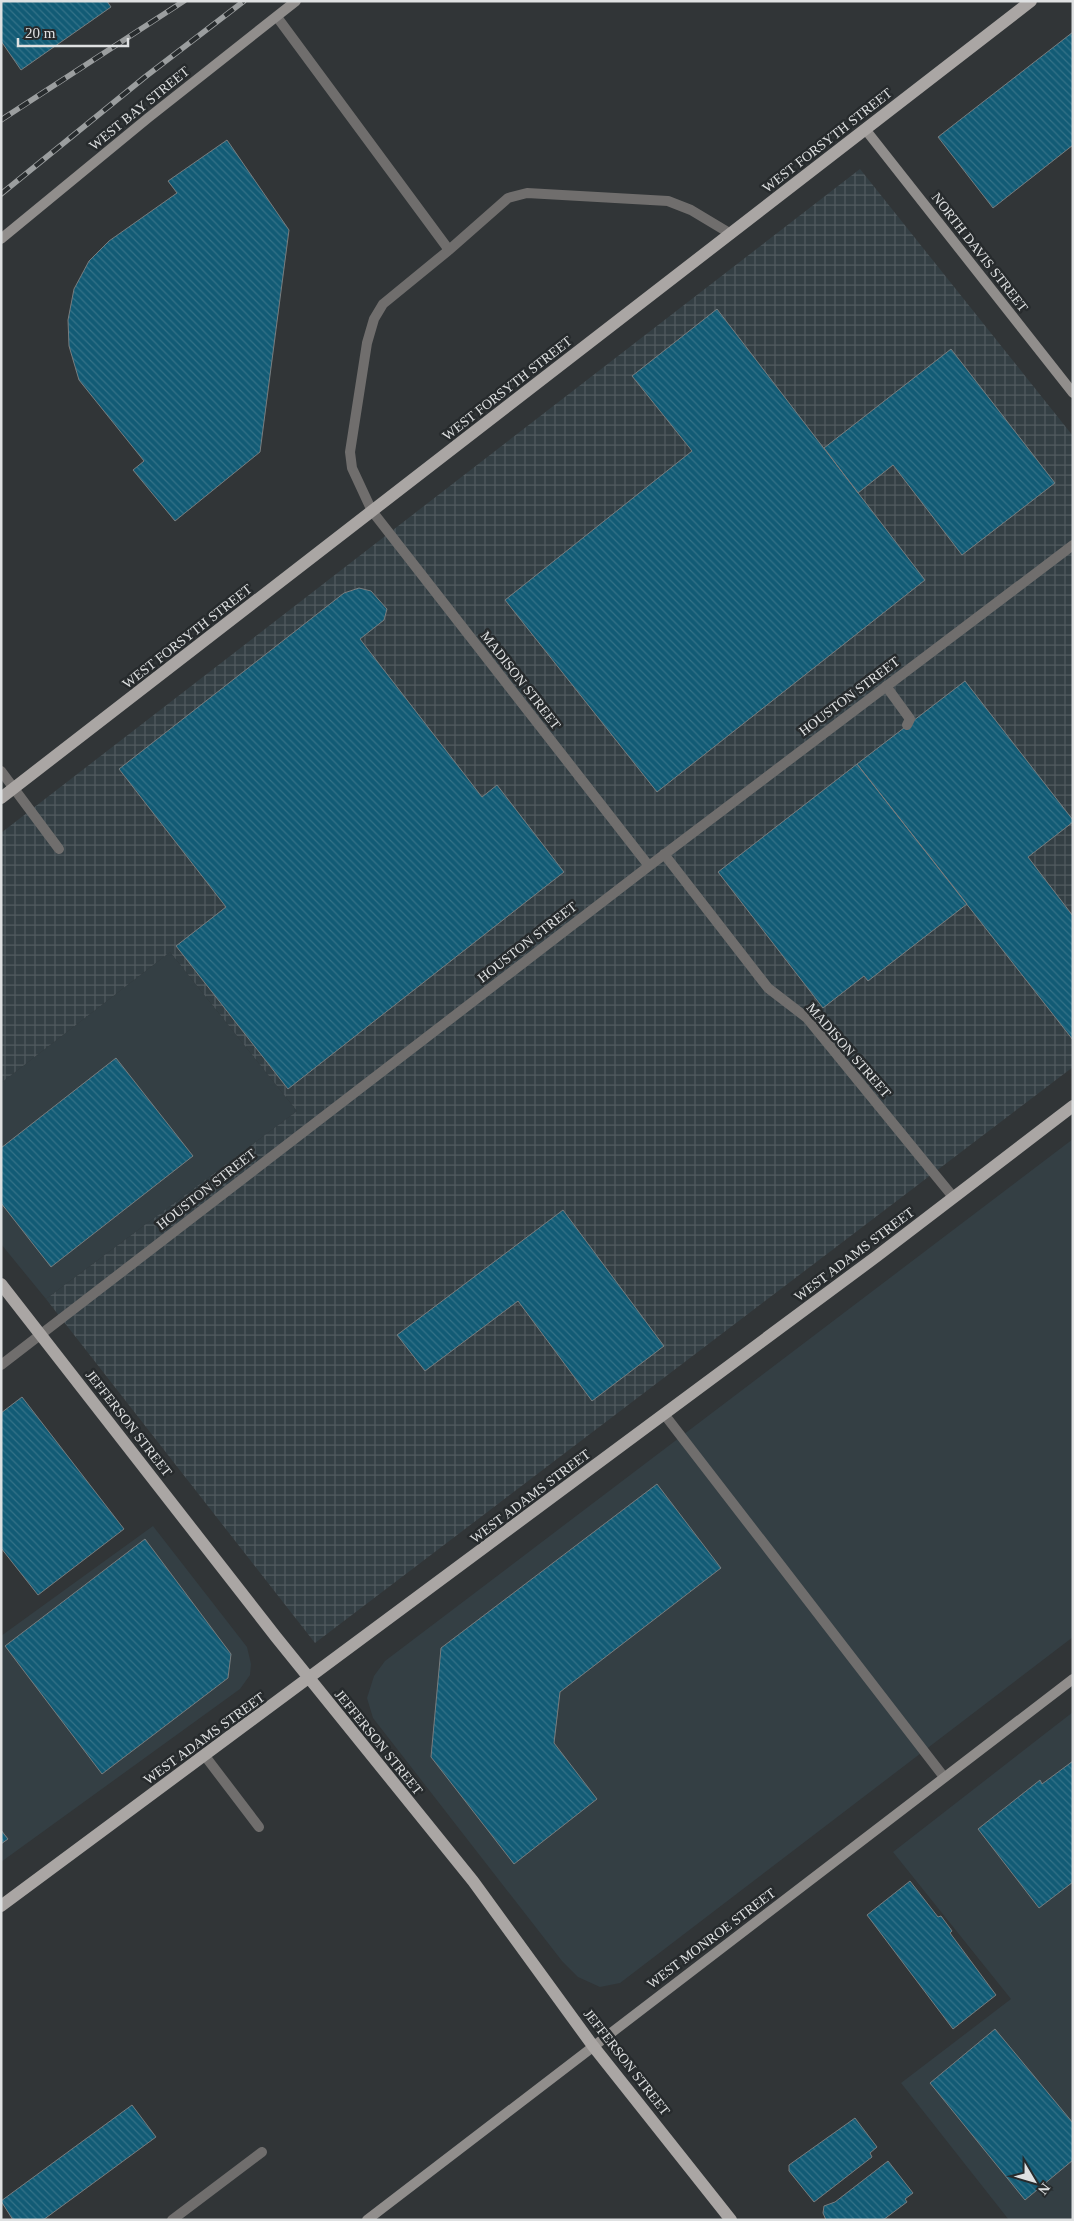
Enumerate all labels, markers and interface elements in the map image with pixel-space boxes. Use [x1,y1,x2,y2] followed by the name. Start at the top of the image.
[18,15,128,47] scale bar
[25,25,56,41] text: 20 m
[86,63,193,153] street label: WEST BAY STREET
[760,85,895,196] street label: WEST FORSYTH STREET
[929,190,1031,315] street label: NORTH DAVIS STREET
[440,333,575,444] street label: WEST FORSYTH STREET
[120,581,255,692] street label: WEST FORSYTH STREET
[478,628,564,733] street label: MADISON STREET
[796,654,903,739] street label: HOUSTON STREET
[475,899,580,986] street label: HOUSTON STREET
[804,1000,894,1101] street label: MADISON STREET
[154,1146,259,1233] street label: HOUSTON STREET
[791,1204,917,1304] street label: WEST ADAMS STREET
[83,1367,175,1480] street label: JEFFERSON STREET
[467,1446,593,1546] street label: WEST ADAMS STREET
[332,1687,426,1798] street label: JEFFERSON STREET
[141,1689,268,1787] street label: WEST ADAMS STREET
[644,1885,779,1992] street label: WEST MONROE STREET
[581,2006,673,2119] street label: JEFFERSON STREET
[1009,2156,1059,2206] north arrow
[1035,2180,1053,2197] text: N

